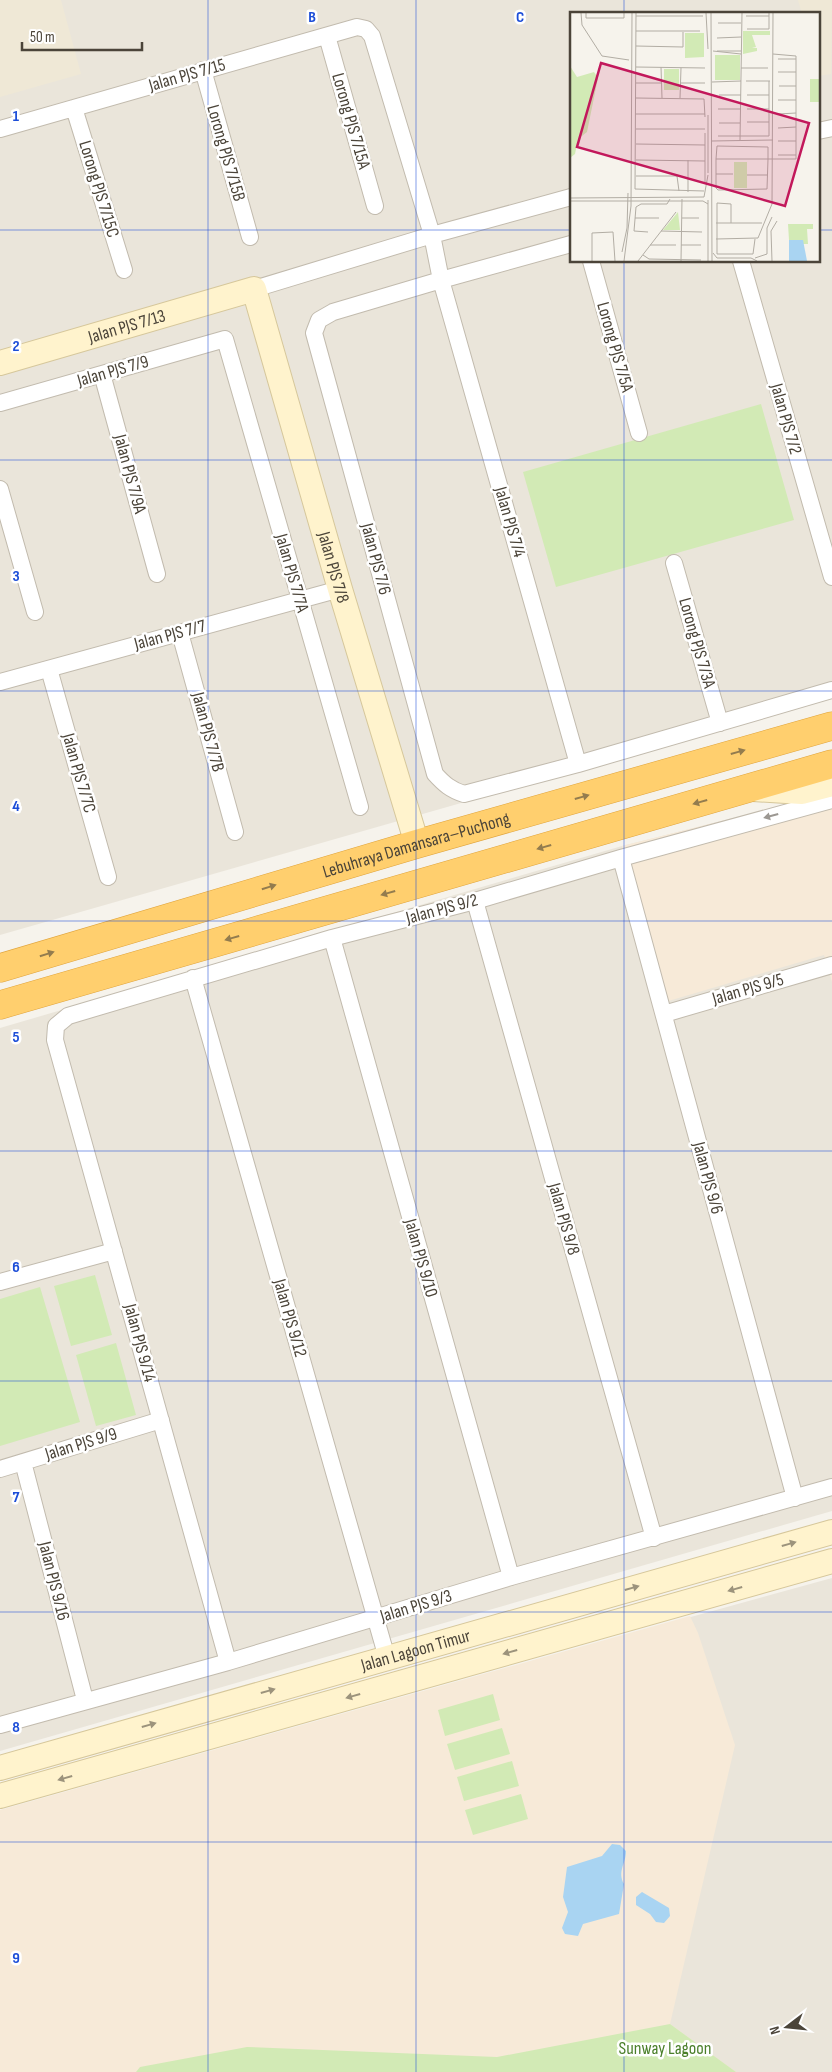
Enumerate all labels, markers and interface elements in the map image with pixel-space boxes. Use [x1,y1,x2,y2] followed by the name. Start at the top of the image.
[308,8,316,27] text: B
[516,8,524,27] text: C
[570,12,820,262] inset map
[22,20,142,52] scale bar
[30,28,55,47] text: 50 m
[145,54,228,96] street label: Jalan PJS 7/15
[327,70,375,172] street label: Lorong PJS 7/15A
[202,102,250,204] street label: Lorong PJS 7/15B
[13,107,20,126] text: 1
[74,138,124,240] street label: Lorong PJS 7/15C
[592,300,638,395] street label: Lorong PJS 7/5A
[85,305,168,348] street label: Jalan PJS 7/13
[12,337,20,356] text: 2
[74,351,151,391] street label: Jalan PJS 7/9
[766,380,806,457] street label: Jalan PJS 7/2
[109,431,151,516] street label: Jalan PJS 7/9A
[490,483,530,560] street label: Jalan PJS 7/4
[356,520,396,597] street label: Jalan PJS 7/6
[313,528,354,606] street label: Jalan PJS 7/8
[271,530,313,615] street label: Jalan PJS 7/7A
[12,567,20,586] text: 3
[674,595,720,691] street label: Lorong PJS 7/3A
[131,615,209,655] street label: Jalan PJS 7/7
[187,689,229,774] street label: Jalan PJS 7/7B
[57,730,100,815] street label: Jalan PJS 7/7C
[730,748,745,756] one-way arrow
[574,792,589,800] one-way arrow
[12,797,20,816] text: 4
[692,799,707,807] one-way arrow
[320,808,512,882] street label: Lebuhraya Damansara–Puchong
[763,813,778,821] one-way arrow
[536,844,551,852] one-way arrow
[262,883,277,891] one-way arrow
[380,889,395,897] one-way arrow
[403,889,480,929] street label: Jalan PJS 9/2
[224,934,239,942] one-way arrow
[39,950,54,958] one-way arrow
[709,969,786,1009] street label: Jalan PJS 9/5
[12,1028,20,1047] text: 5
[688,1139,728,1217] street label: Jalan PJS 9/6
[543,1180,584,1258] street label: Jalan PJS 9/8
[400,1215,442,1300] street label: Jalan PJS 9/10
[12,1258,20,1277] text: 6
[269,1276,311,1359] street label: Jalan PJS 9/12
[119,1301,161,1385] street label: Jalan PJS 9/14
[42,1423,120,1465] street label: Jalan PJS 9/9
[13,1488,20,1507] text: 7
[34,1538,74,1623] street label: Jalan PJS 9/16
[781,1539,796,1547] one-way arrow
[625,1584,640,1592] one-way arrow
[377,1585,454,1627] street label: Jalan PJS 9/3
[727,1585,742,1593] one-way arrow
[358,1625,473,1676] street label: Jalan Lagoon Timur
[502,1649,517,1657] one-way arrow
[261,1686,276,1694] one-way arrow
[346,1693,361,1701] one-way arrow
[12,1718,20,1737] text: 8
[142,1721,157,1729] one-way arrow
[57,1775,72,1783] one-way arrow
[12,1949,20,1968] text: 9
[762,2002,812,2052] north arrow
[766,2025,784,2036] text: N
[619,2038,711,2059] park label: Sunway Lagoon

